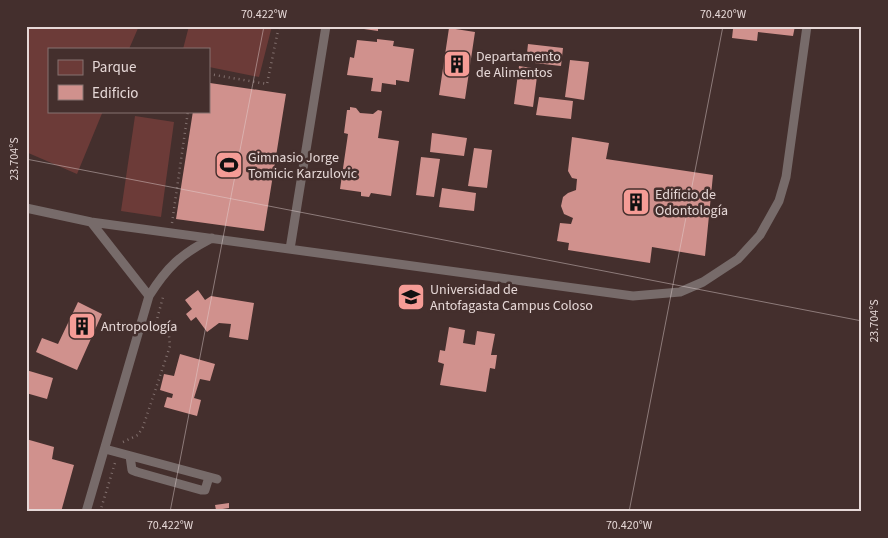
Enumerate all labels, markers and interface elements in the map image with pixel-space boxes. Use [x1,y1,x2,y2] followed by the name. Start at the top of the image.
[241,6,288,23] text: 70.422°W
[700,6,747,23] text: 70.420°W
[476,47,561,83] place label: Departamento de Alimentos
[48,48,210,112] legend
[442,49,472,79] building icon: Departamento de Alimentos
[92,57,136,78] text: Parque
[92,83,139,104] text: Edificio
[6,137,23,181] text: 23.704°S
[248,148,358,184] place label: Gimnasio Jorge Tomicic Karzulovic
[214,150,244,180] sports icon: Gimnasio Jorge Tomicic Karzulovic
[655,185,728,221] place label: Edificio de Odontología
[621,187,651,217] building icon: Edificio de Odontología
[430,280,593,316] place label: Universidad de Antofagasta Campus Coloso
[396,282,426,312] school or university icon: Universidad de Antofagasta Campus Coloso
[866,299,883,343] text: 23.704°S
[67,311,97,341] building icon: Antropología
[101,317,177,337] place label: Antropología
[147,517,194,534] text: 70.422°W
[606,517,653,534] text: 70.420°W

